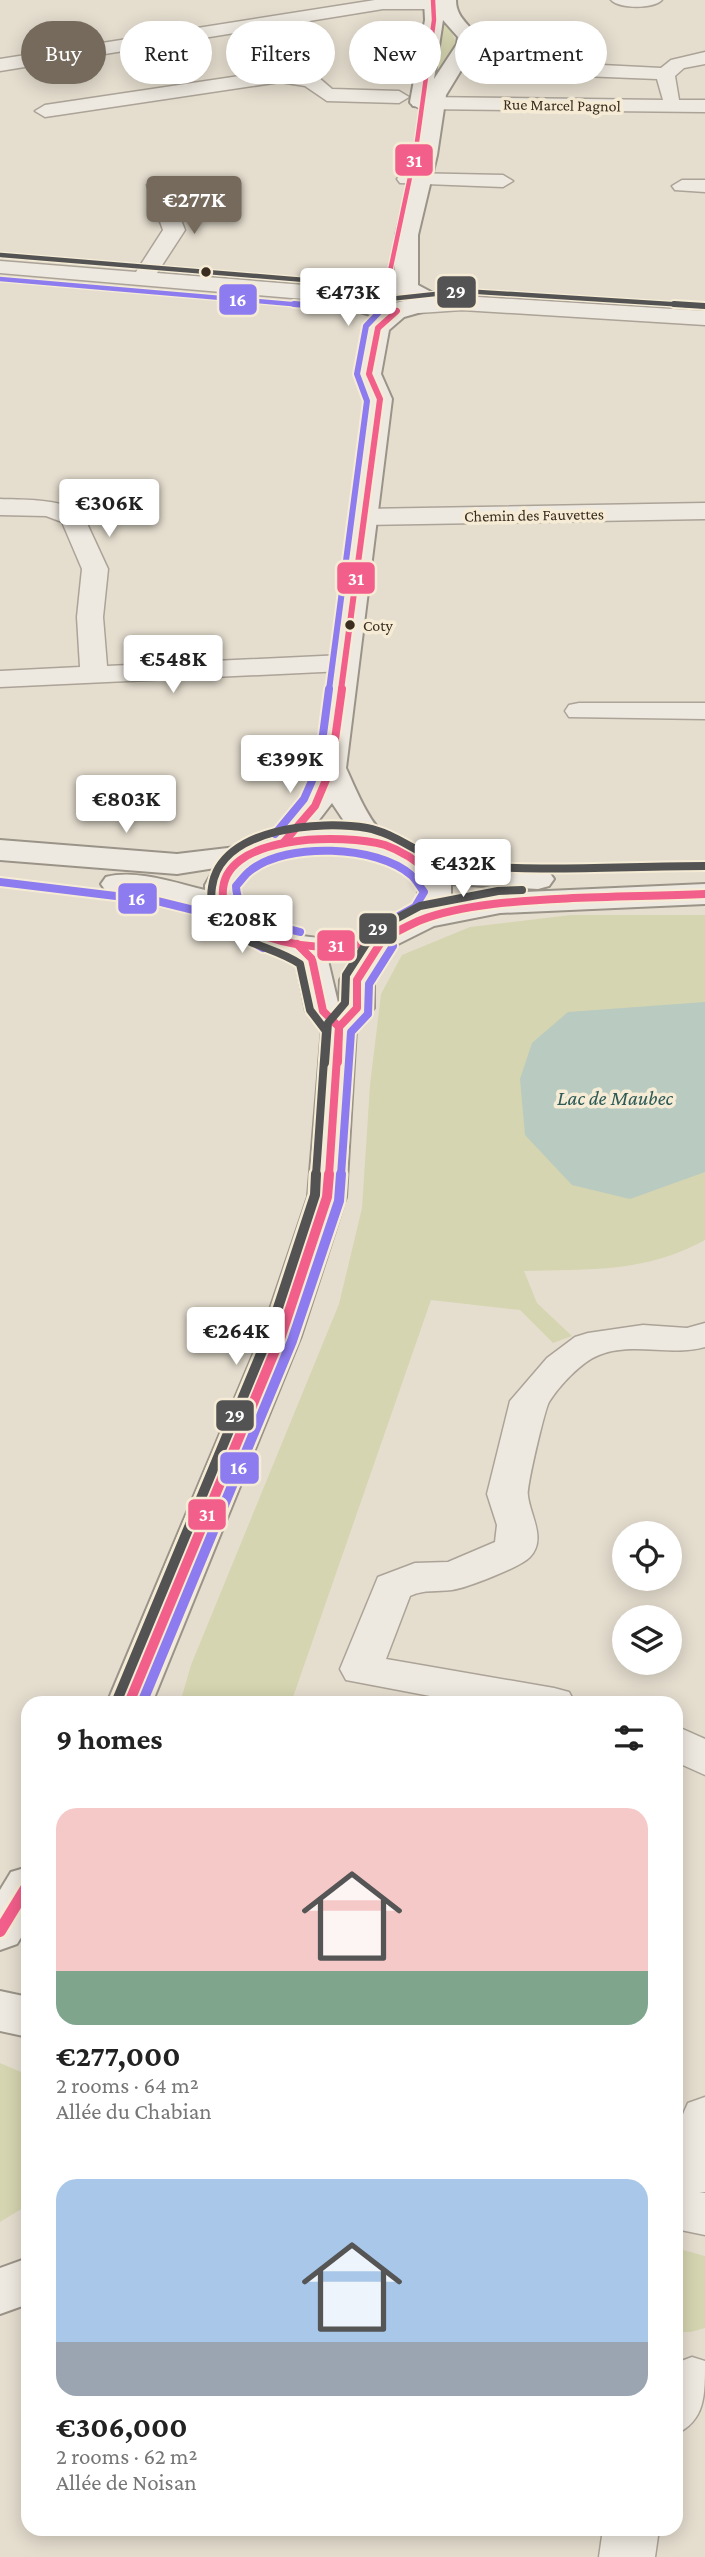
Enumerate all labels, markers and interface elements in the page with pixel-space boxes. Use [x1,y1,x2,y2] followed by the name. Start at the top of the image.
[21,21,106,84] chip: Buy
[120,21,212,84] chip: Rent
[226,21,335,84] chip: Filters
[349,21,441,84] chip: New
[455,21,607,84] chip: Apartment
[503,95,621,116] street label: Rue Marcel Pagnol
[394,143,434,177] line badge: 31
[406,150,422,171] text: 31
[145,176,243,236] pin: €277K
[162,186,226,212] text: €277K
[199,265,213,279] unlabelled marker
[299,268,397,328] pin: €473K
[436,275,477,309] line badge: 29
[316,278,380,304] text: €473K
[446,281,466,302] text: 29
[218,283,258,316] line badge: 16
[229,289,247,310] text: 16
[60,480,158,539] pin: €306K
[75,489,143,515] text: €306K
[464,505,604,525] street label: Chemin des Fauvettes
[336,561,376,595] line badge: 31
[348,568,364,589] text: 31
[363,617,393,635] place label: Coty
[343,618,357,632] marker: Coty
[124,636,222,695] pin: €548K
[140,645,206,671] text: €548K
[241,736,339,795] pin: €399K
[257,745,323,771] text: €399K
[77,776,175,835] pin: €803K
[92,785,160,811] text: €803K
[414,839,512,899] pin: €432K
[431,849,495,875] text: €432K
[117,882,158,915] line badge: 16
[128,888,146,909] text: 16
[193,895,291,955] pin: €208K
[208,905,276,931] text: €208K
[358,912,398,945] line badge: 29
[368,918,388,939] text: 29
[316,929,356,962] line badge: 31
[328,935,344,956] text: 31
[557,1086,674,1110] water label: Lac de Maubec
[187,1308,285,1367] pin: €264K
[203,1317,269,1343] text: €264K
[215,1399,255,1432] line badge: 29
[225,1405,245,1426] text: 29
[219,1451,260,1485] line badge: 16
[230,1457,248,1478] text: 16
[187,1498,227,1531] line badge: 31
[199,1504,215,1525] text: 31
[612,1521,682,1675] map controls
[612,1521,682,1591] button: locate
[612,1605,682,1675] button: layers
[610,1719,648,1757] icon: filters
[56,1722,163,1755] text: 9 homes
[289,1853,415,1979] icon: home
[56,2039,180,2072] text: €277,000
[56,2072,199,2098] text: 2 rooms · 64 m²
[56,2098,212,2124] text: Allée du Chabian
[289,2224,415,2350] icon: home
[56,2410,188,2443] text: €306,000
[56,2443,197,2469] text: 2 rooms · 62 m²
[56,2469,197,2495] text: Allée de Noisan

